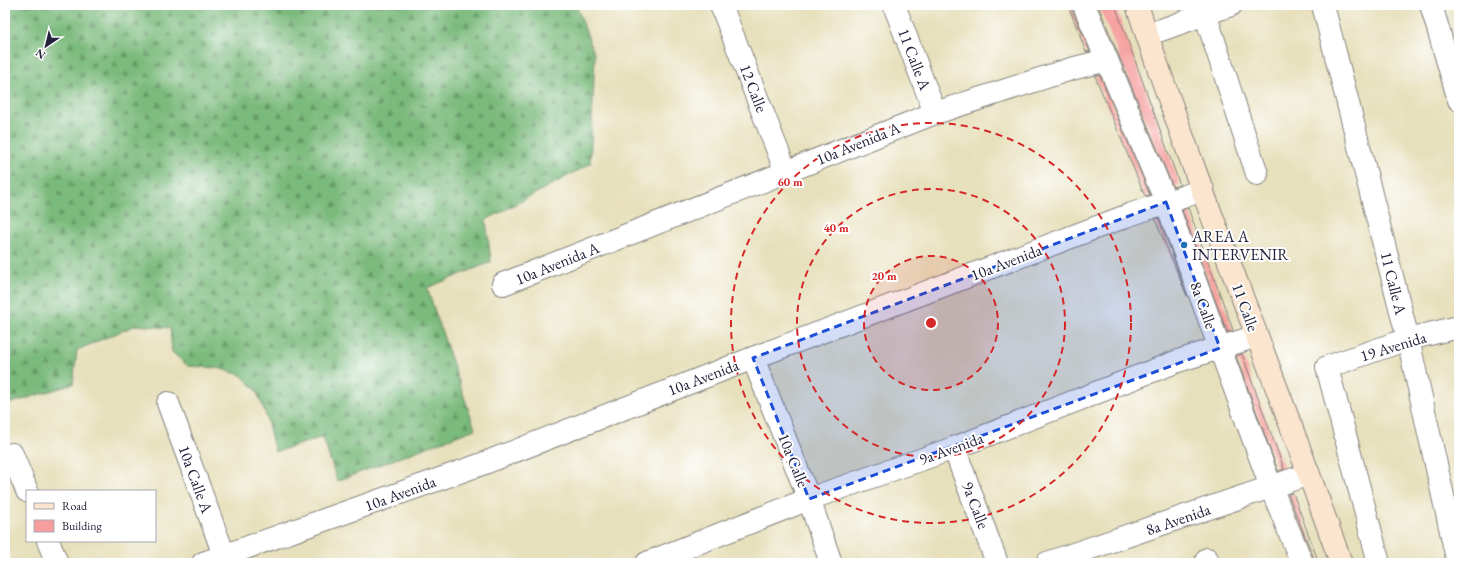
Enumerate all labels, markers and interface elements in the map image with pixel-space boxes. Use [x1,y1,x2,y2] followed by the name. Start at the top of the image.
[893,25,936,94] street label: 11 Calle A
[26,26,66,66] north arrow
[33,46,48,62] text: N
[735,61,772,115] street label: 12 Calle
[813,117,904,170] street label: 10a Avenida A
[777,174,803,190] text: 60 m
[823,220,849,236] text: 40 m
[1191,226,1289,265] place label: AREA A INTERVENIR
[512,237,603,290] street label: 10a Avenida A
[968,239,1045,286] street label: 10a Avenida
[1179,240,1189,250] marker: AREA A INTERVENIR
[1376,249,1412,318] street label: 11 Calle A
[871,268,897,284] text: 20 m
[1185,279,1222,332] street label: 8a Calle
[1227,280,1264,334] street label: 11 Calle
[924,316,938,330] centre of rings
[1357,326,1429,366] street label: 19 Avenida
[665,354,742,401] street label: 10a Avenida
[916,427,987,470] street label: 9a Avenida
[773,430,814,490] street label: 10a Calle
[174,442,218,517] street label: 10a Calle A
[362,471,439,516] street label: 10a Avenida
[957,479,994,532] street label: 9a Calle
[26,490,156,542] legend
[62,498,88,514] text: Road
[1143,498,1214,540] street label: 8a Avenida
[62,518,103,534] text: Building

